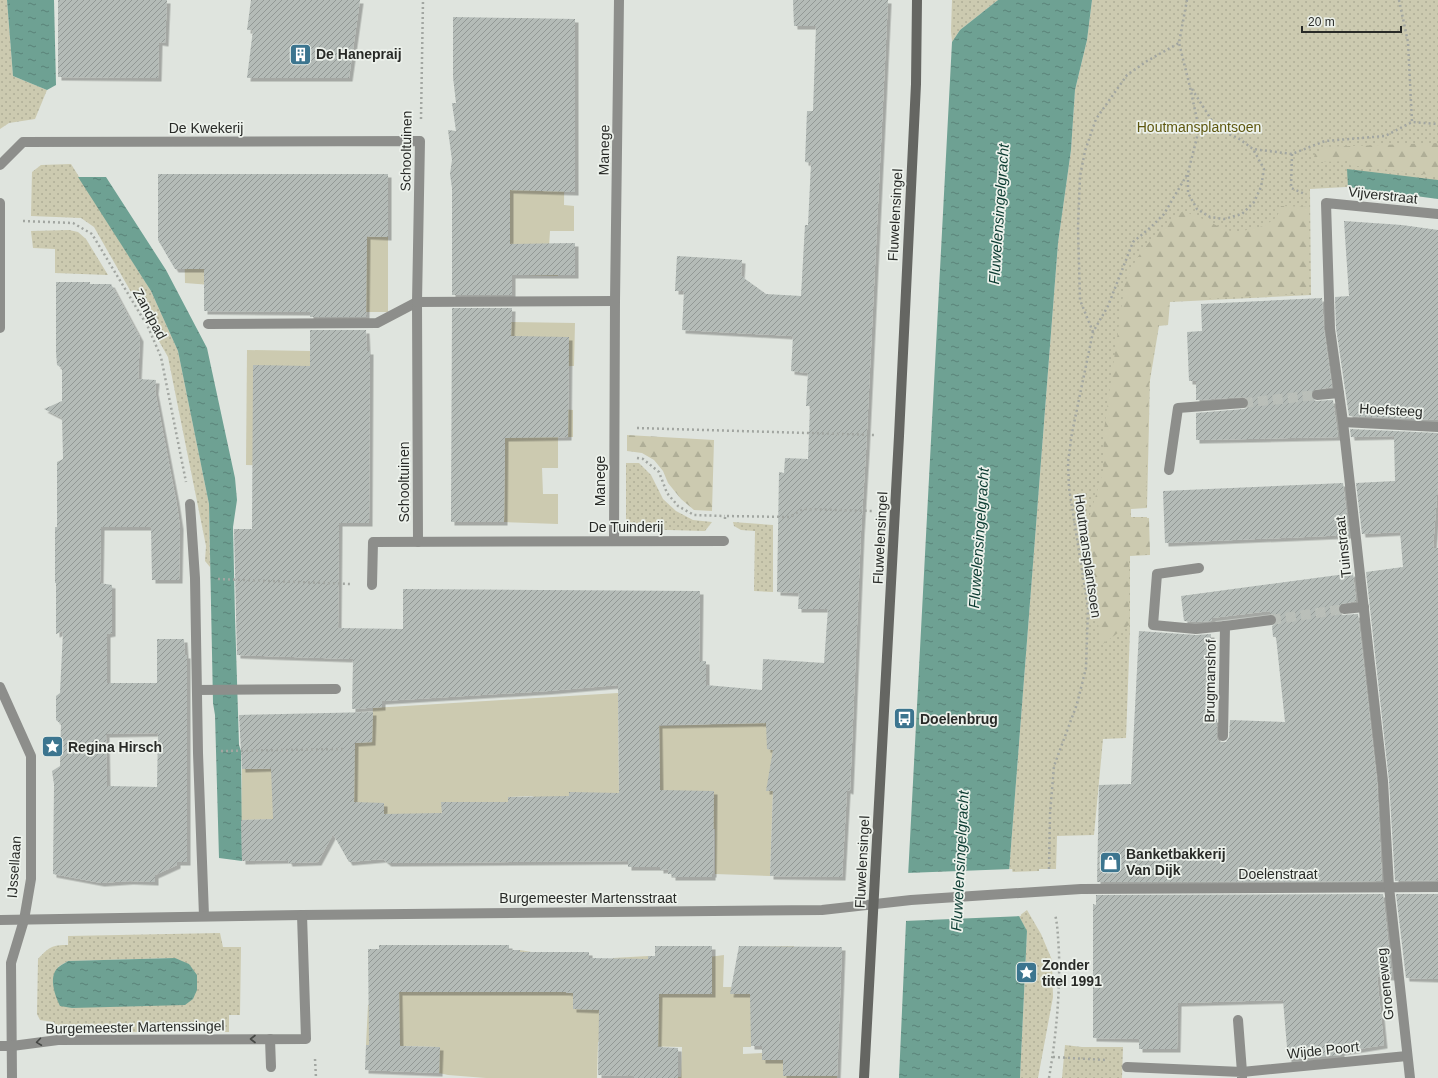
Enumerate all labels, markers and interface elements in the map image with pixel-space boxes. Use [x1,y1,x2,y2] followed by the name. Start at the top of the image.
[1302,8,1401,34] scale bar
[1308,15,1335,29] text: 20 m
[288,41,314,67] building icon: De Hanepraij
[316,46,402,62] place label: De Hanepraij
[397,110,415,192] street label: Schooltuinen
[1137,119,1261,135] park label: Houtmansplantsoen
[169,120,243,136] street label: De Kwekerij
[596,124,612,175] street label: Manege
[985,142,1012,285] water label: Fluwelensingelgracht
[885,168,905,262] street label: Fluwelensingel
[1347,183,1419,207] street label: Vijverstraat
[130,286,170,342] street label: Zandpad
[1359,400,1423,420] street label: Hoefsteeg
[396,442,412,522] street label: Schooltuinen
[592,455,608,506] street label: Manege
[965,466,992,609] water label: Fluwelensingelgracht
[870,491,890,585] street label: Fluwelensingel
[1071,493,1105,619] street label: Houtmansplantsoen
[1332,515,1354,579] street label: Tuinstraat
[589,519,663,535] street label: De Tuinderij
[1201,639,1219,723] street label: Brugmanshof
[892,706,918,732] bus stop icon: Doelenbrug
[920,711,998,727] place label: Doelenbrug
[40,734,66,760] place icon: Regina Hirsch
[68,739,162,755] place label: Regina Hirsch
[947,789,972,932] water label: Fluwelensingelgracht
[852,815,872,909] street label: Fluwelensingel
[4,835,24,899] street label: IJssellaan
[1126,846,1226,878] place label: Banketbakkerij Van Dijk
[1098,849,1124,875] shop icon: Banketbakkerij Van Dijk
[1238,866,1318,882] street label: Doelenstraat
[499,890,677,906] street label: Burgemeester Martensstraat
[1373,947,1397,1021] street label: Groeneweg
[1042,957,1102,989] place label: Zonder titel 1991
[1014,960,1040,986] place icon: Zonder titel 1991
[45,1017,225,1037] street label: Burgemeester Martenssingel
[250,1035,256,1043] one-way arrow
[36,1037,42,1046] one-way arrow
[1286,1038,1360,1062] street label: Wijde Poort

